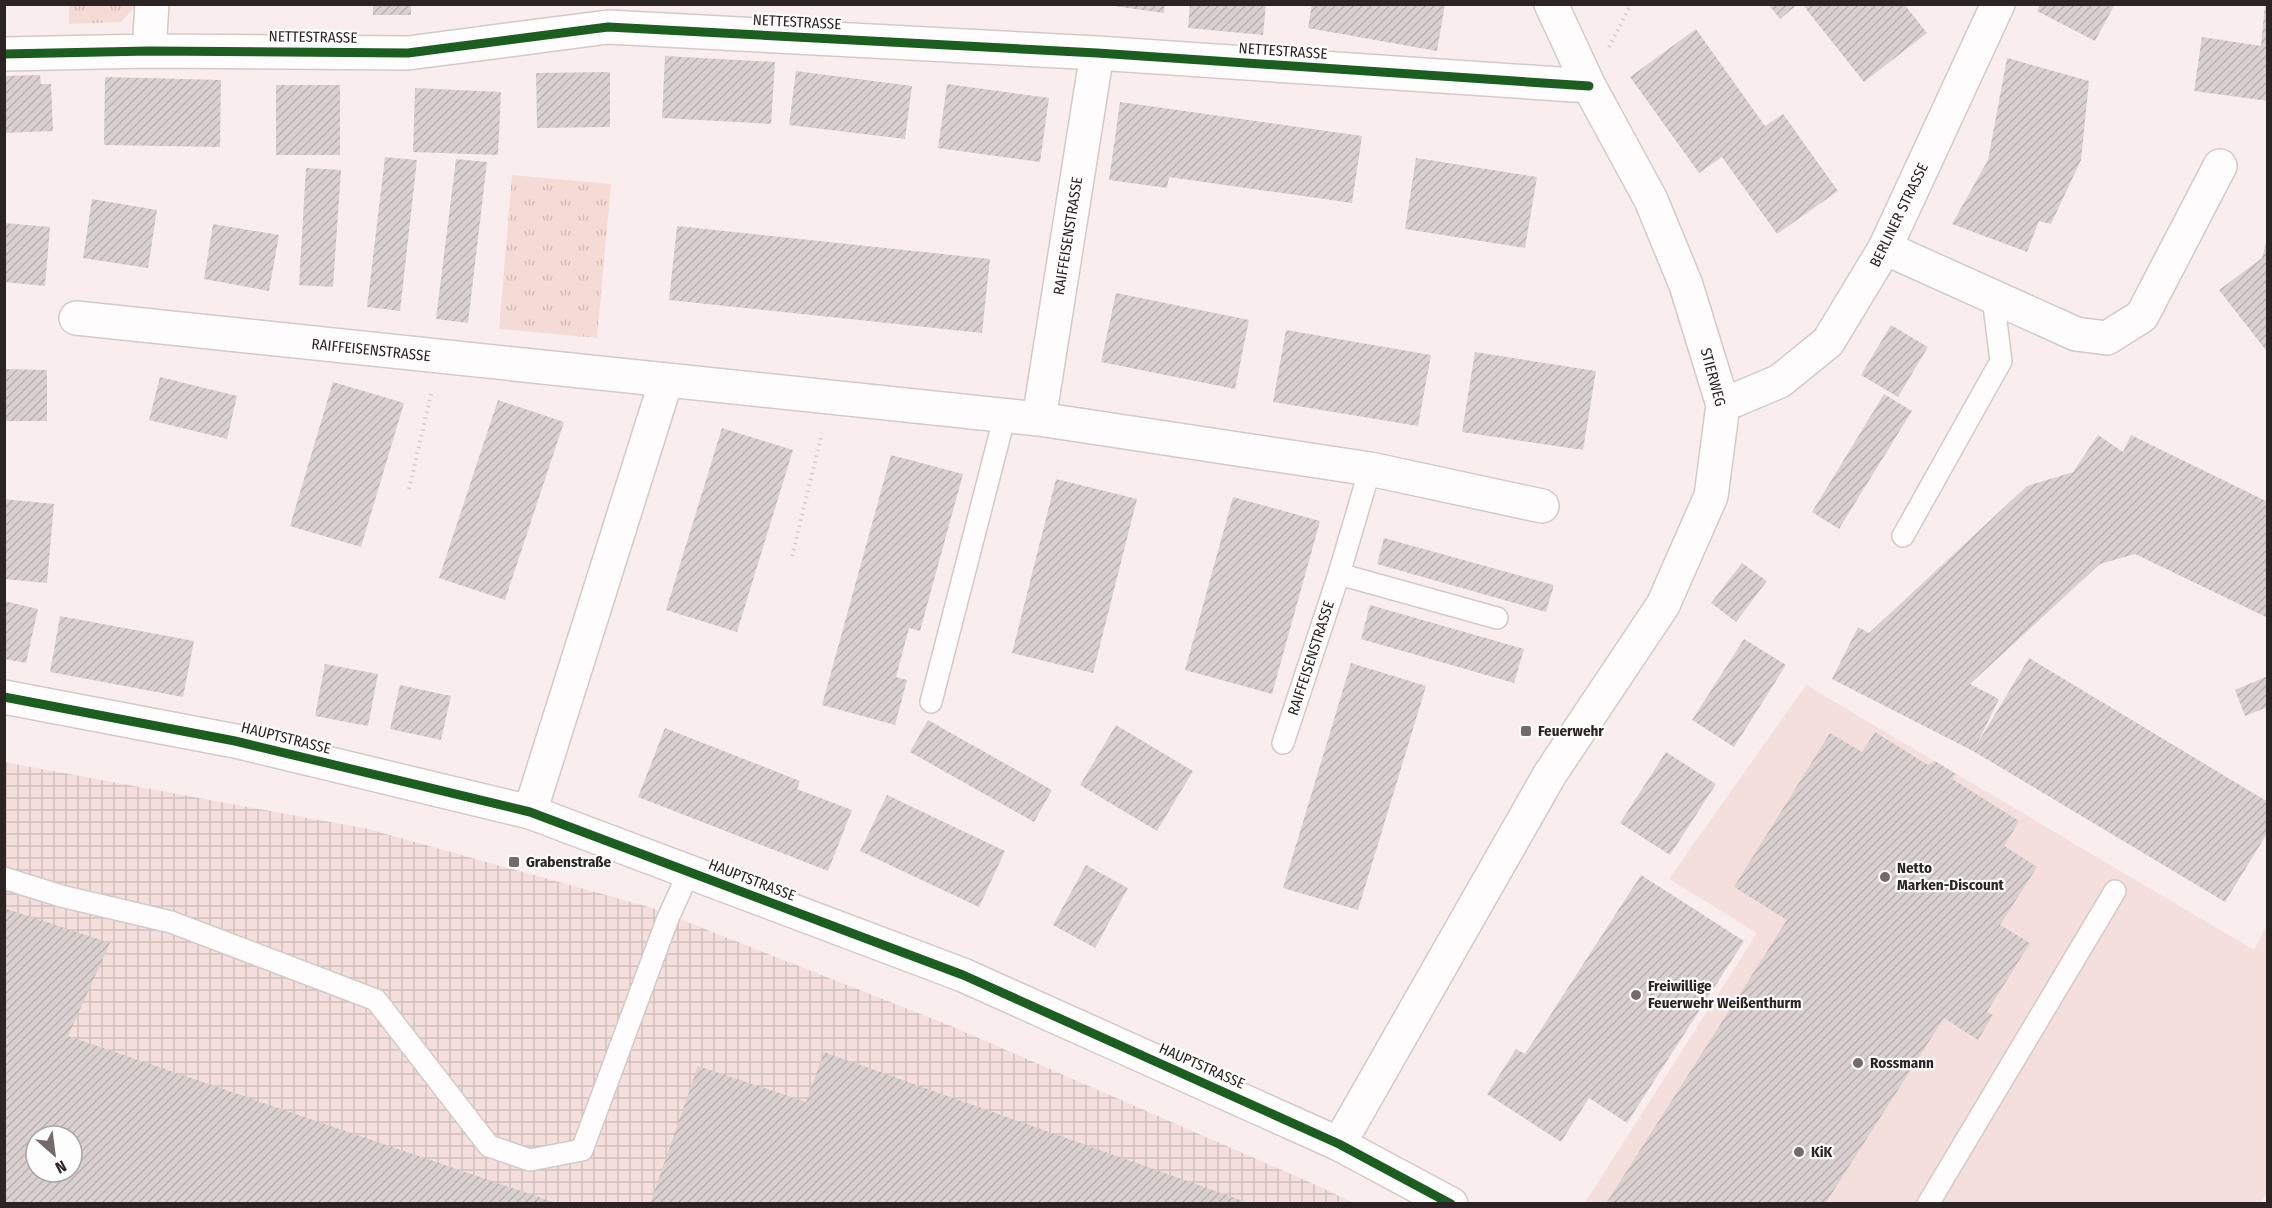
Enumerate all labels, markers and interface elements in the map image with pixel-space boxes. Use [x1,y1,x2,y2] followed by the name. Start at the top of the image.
[752,11,842,33] street label: NETTESTRASSE
[268,27,358,47] street label: NETTESTRASSE
[1238,39,1328,63] street label: NETTESTRASSE
[1866,160,1932,270] street label: BERLINER STRASSE
[1050,176,1086,296] street label: RAIFFEISENSTRASSE
[311,335,431,365] street label: RAIFFEISENSTRASSE
[1697,346,1729,408] street label: STIERWEG
[1284,598,1338,718] street label: RAIFFEISENSTRASSE
[239,718,333,758] street label: HAUPTSTRASSE
[1538,722,1604,740] place label: Feuerwehr
[1519,724,1533,738] marker: Feuerwehr
[526,853,612,871] place label: Grabenstraße
[507,855,521,869] marker: Grabenstraße
[706,855,798,905] street label: HAUPTSTRASSE
[1897,859,2005,894] place label: Netto Marken-Discount
[1878,870,1892,884] marker: Netto Marken-Discount
[1648,977,1801,1012] place label: Freiwillige Feuerwehr Weißenthurm
[1629,988,1643,1002] marker: Freiwillige Feuerwehr Weißenthurm
[1156,1039,1248,1093] street label: HAUPTSTRASSE
[1870,1054,1934,1072] place label: Rossmann
[1851,1056,1865,1070] marker: Rossmann
[24,1124,84,1184] north arrow
[1811,1143,1833,1161] place label: KiK
[1792,1145,1806,1159] marker: KiK
[52,1156,70,1177] text: N

